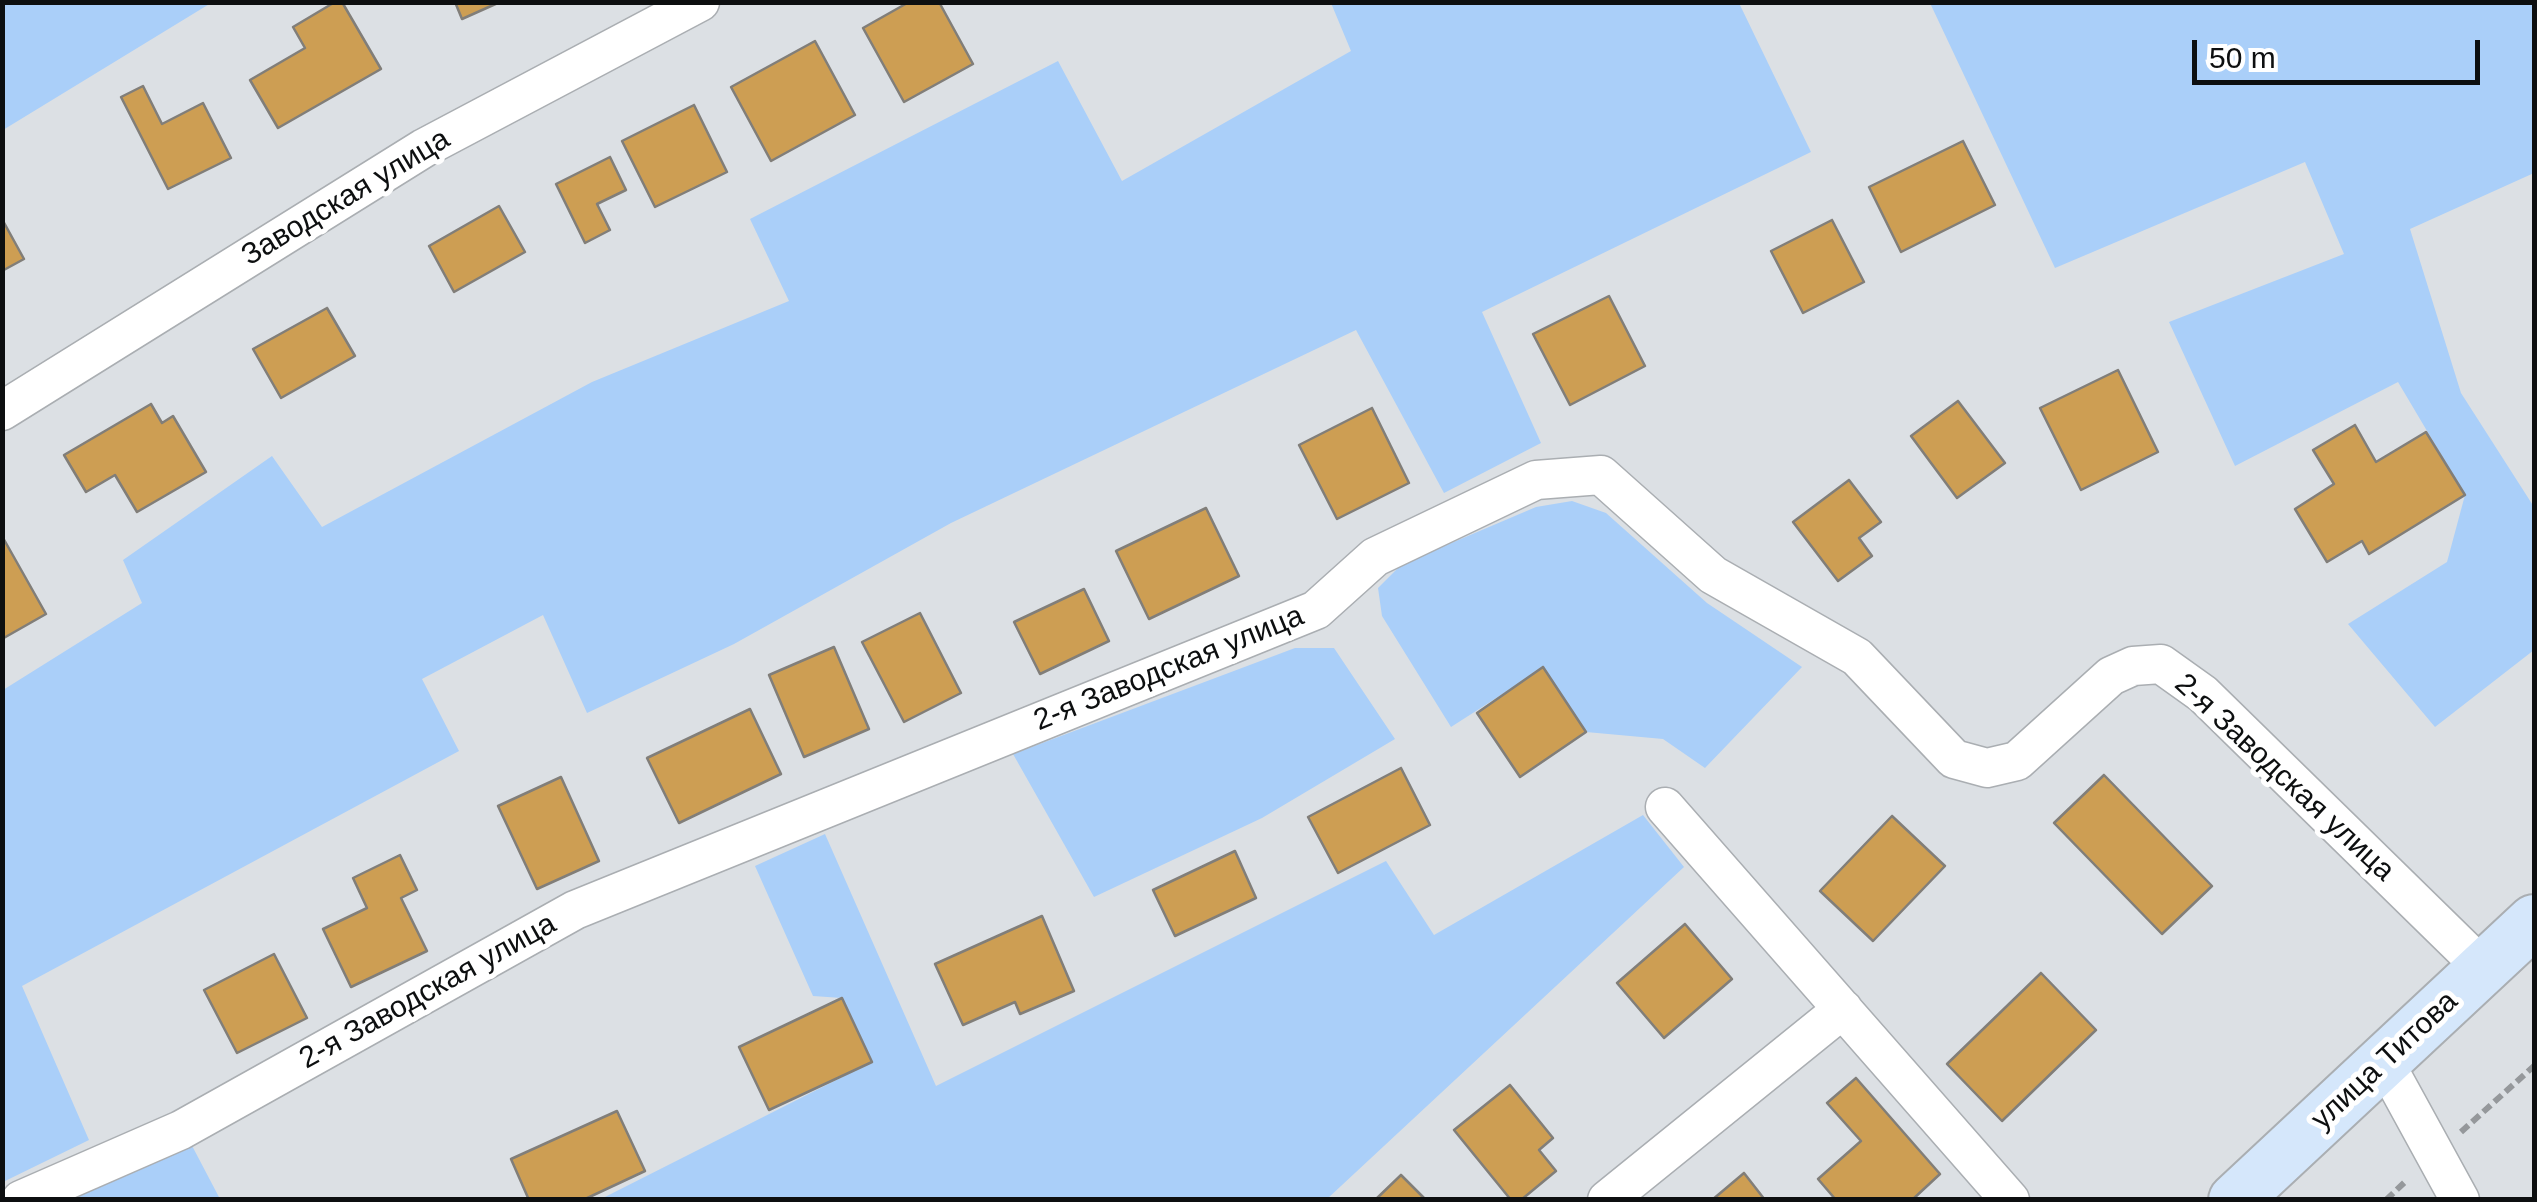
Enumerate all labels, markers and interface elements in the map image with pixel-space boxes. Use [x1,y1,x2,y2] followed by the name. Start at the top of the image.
[2197,20,2484,82] scale bar
[2209,41,2276,74] text: 50 m
[235,122,457,274] street label: Заводская улица
[1029,598,1309,740] street label: 2-я Заводская улица
[2167,667,2401,889] street label: 2-я Заводская улица
[293,907,563,1077] street label: 2-я Заводская улица
[2304,984,2466,1138] street label: улица Титова

